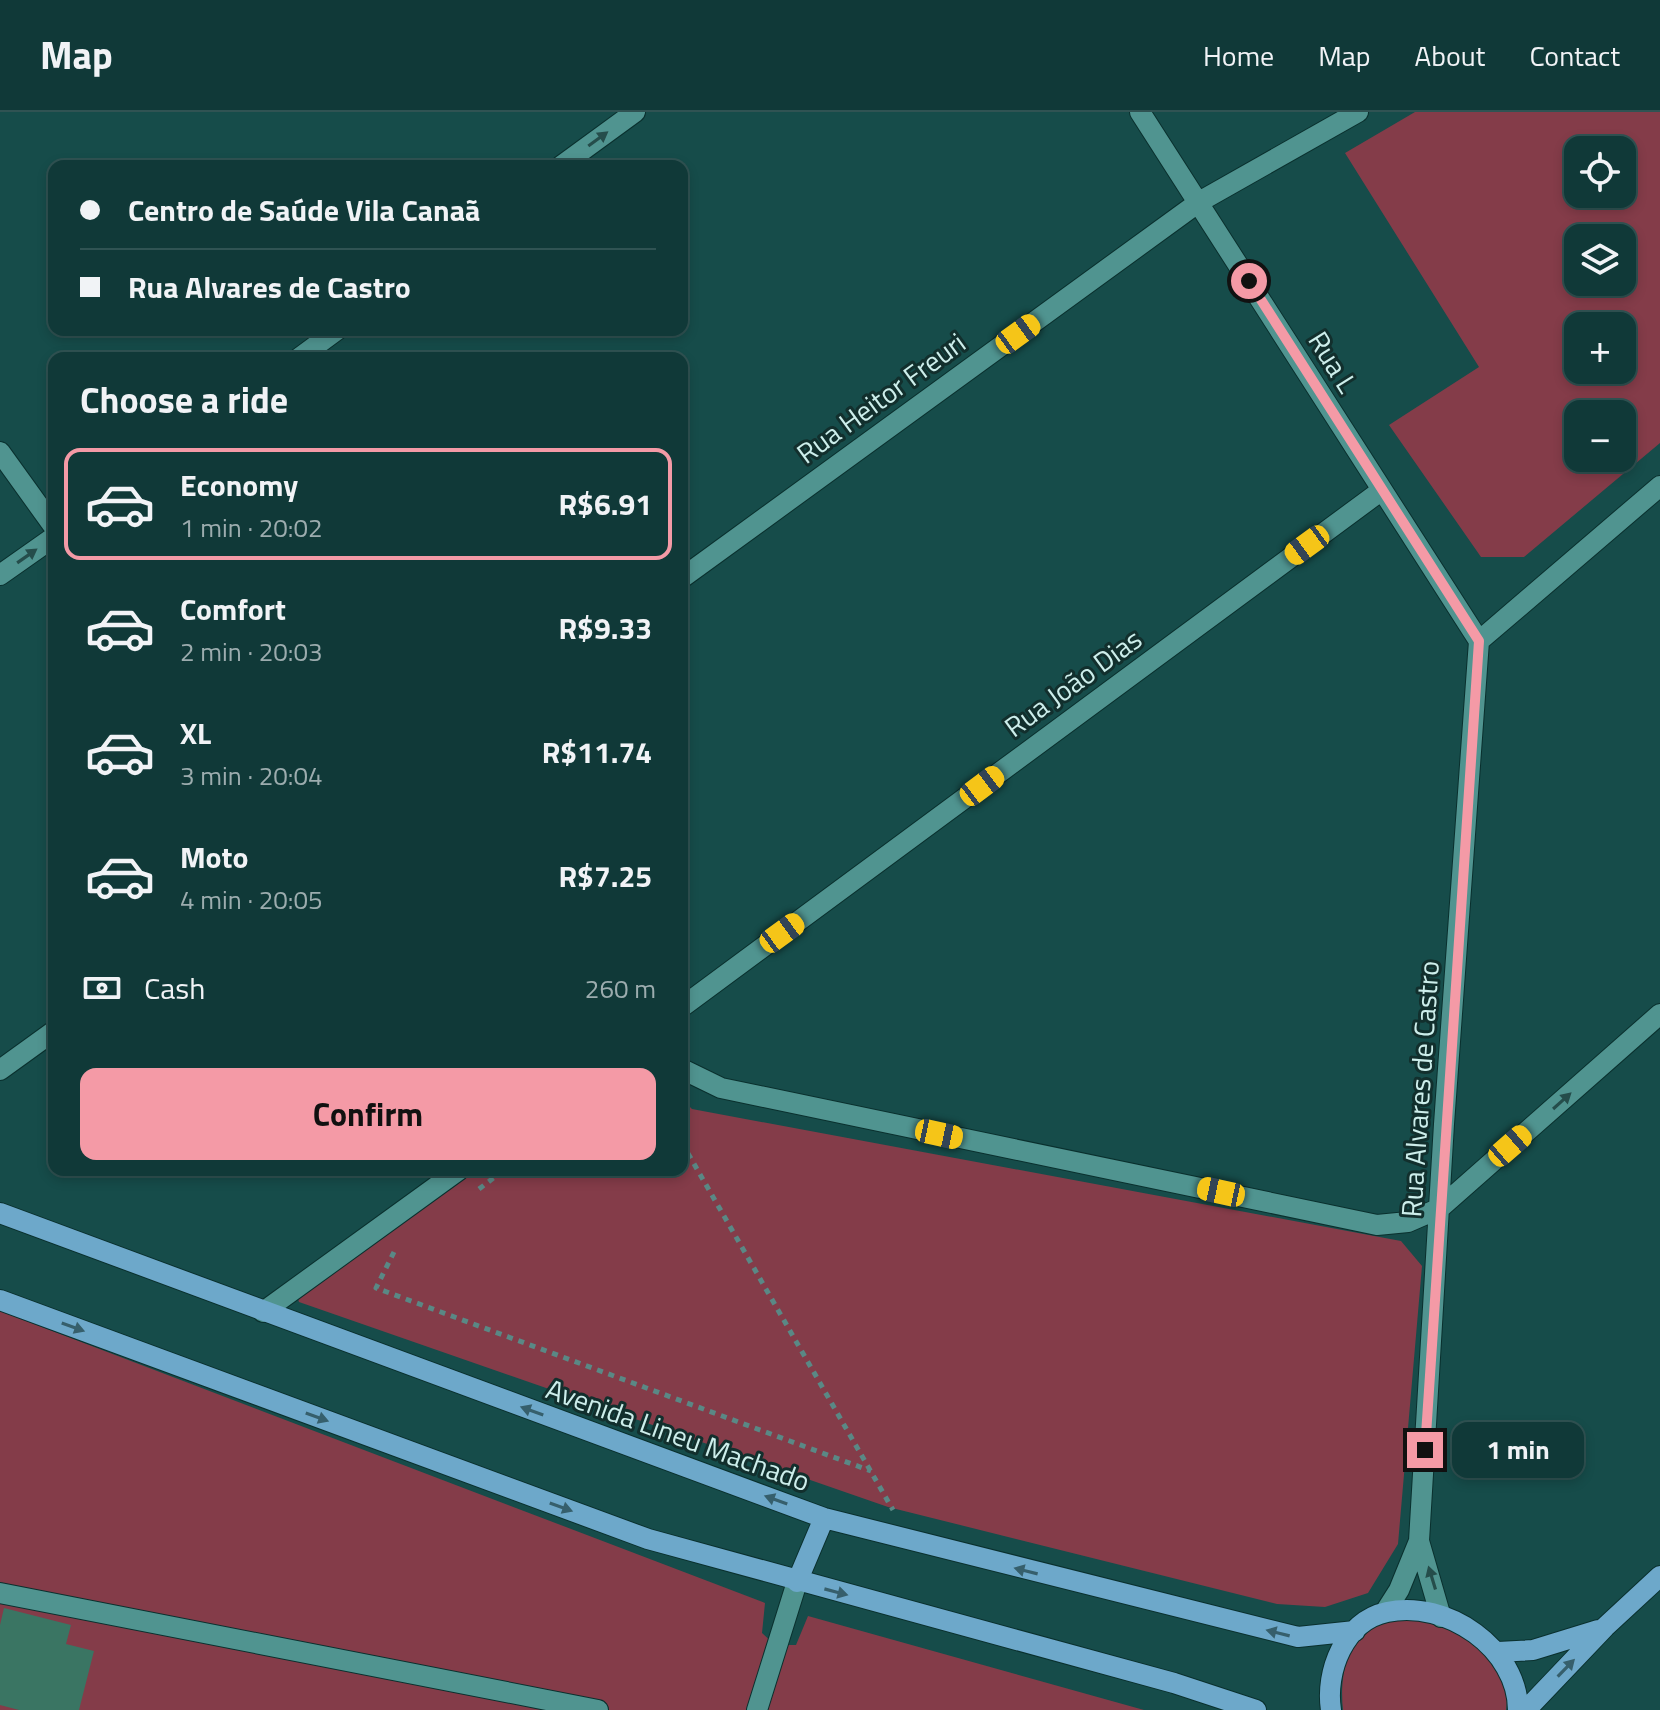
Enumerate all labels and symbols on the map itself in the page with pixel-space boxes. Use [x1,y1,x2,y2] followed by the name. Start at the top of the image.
[587,131,609,147] one-way arrow
[1231,263,1267,299] route start
[992,310,1044,358] car
[787,321,974,474] street label: Rua Heitor Freuri
[1298,323,1369,401] street label: Rua L
[1281,521,1333,569] car
[16,548,38,564] one-way arrow
[995,618,1151,747] street label: Rua João Dias
[956,762,1008,810] car
[756,909,808,957] car
[1389,959,1450,1219] street label: Rua Alvares de Castro
[1552,1093,1571,1111] one-way arrow
[913,1117,965,1151] car
[1484,1121,1536,1171] car
[1195,1175,1247,1209] car
[61,1321,85,1334] one-way arrow
[540,1367,816,1502] street label: Avenida Lineu Machado
[520,1404,544,1417] one-way arrow
[305,1411,329,1424] one-way arrow
[1453,1422,1585,1478] callout: 1 min
[1407,1432,1443,1468] route end
[764,1494,788,1506] one-way arrow
[549,1501,573,1513] one-way arrow
[1013,1564,1038,1577] one-way arrow
[1425,1566,1438,1590] one-way arrow
[823,1587,848,1599] one-way arrow
[1266,1626,1291,1638] one-way arrow
[1556,1659,1574,1678] one-way arrow

